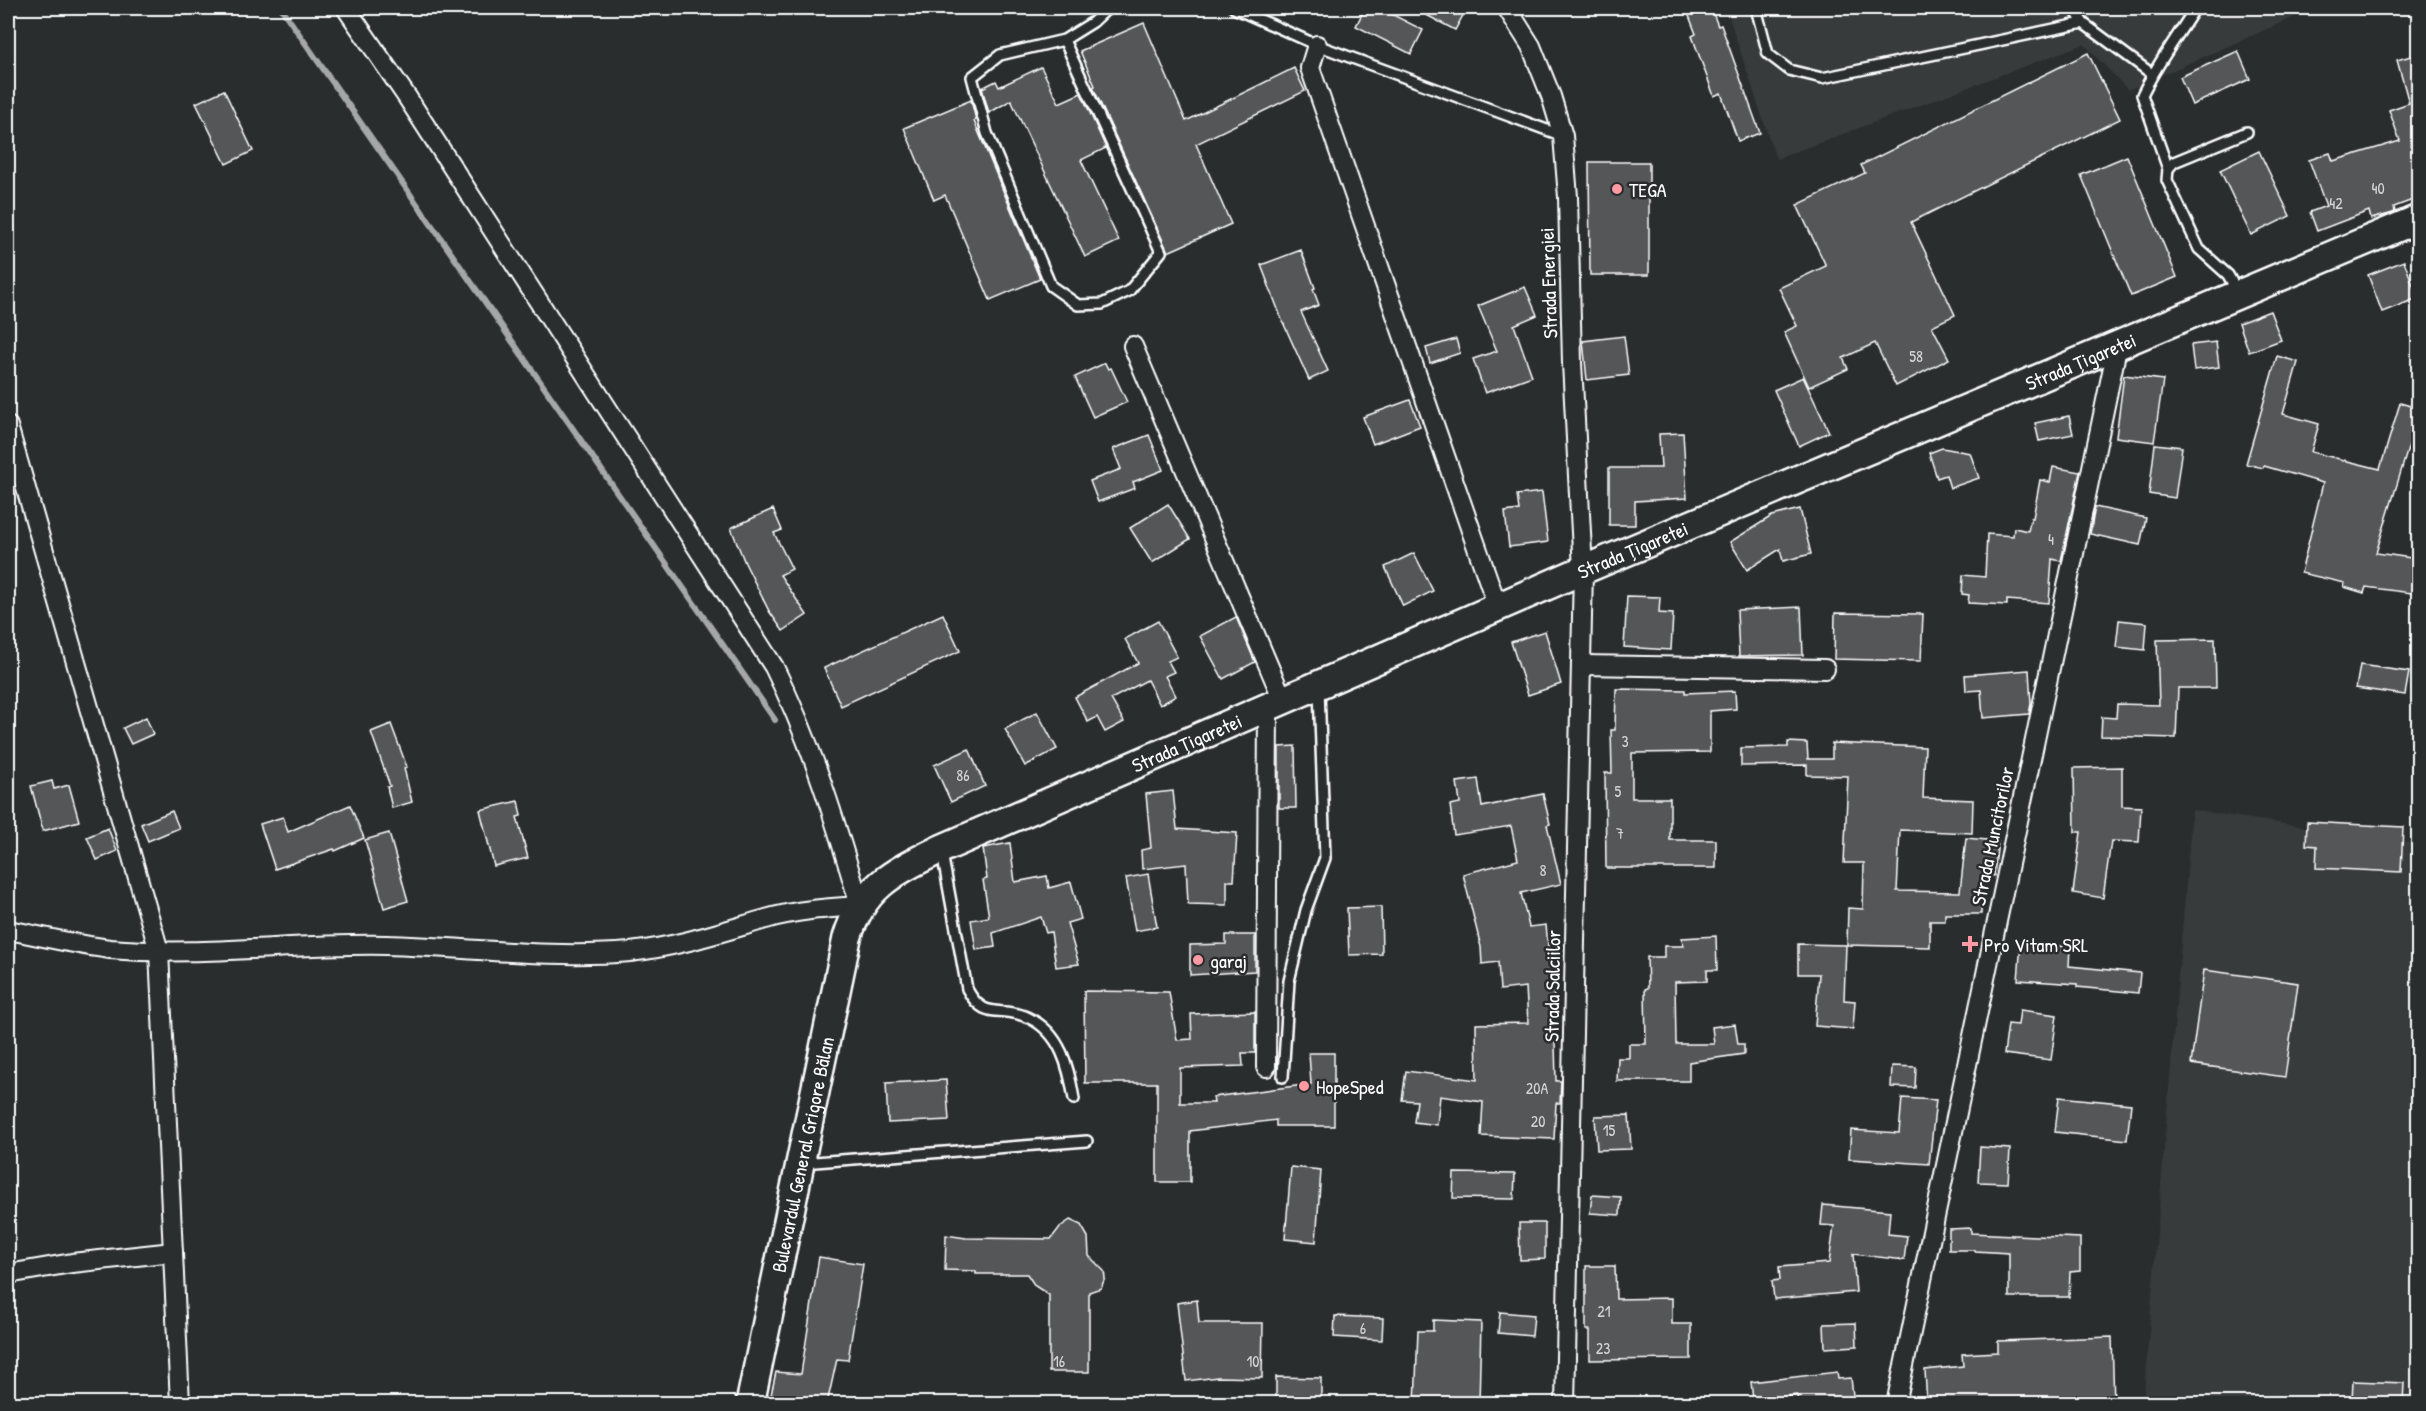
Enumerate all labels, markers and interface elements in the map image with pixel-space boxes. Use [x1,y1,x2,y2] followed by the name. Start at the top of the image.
[1629,176,1667,203] place label: TEGA
[2371,177,2385,199] house number: 40
[1610,182,1624,196] marker: TEGA
[2329,192,2343,214] house number: 42
[1533,227,1563,339] street label: Strada Energiei
[2021,326,2140,396] street label: Strada Țigaretei
[1909,345,1923,367] house number: 58
[1573,514,1692,584] street label: Strada Țigaretei
[2048,528,2054,550] house number: 4
[1127,707,1246,778] street label: Strada Țigaretei
[1621,730,1629,752] house number: 3
[956,764,970,786] house number: 86
[1964,764,2020,908] street label: Strada Muncitorilor
[1615,780,1622,802] house number: 5
[1616,822,1624,844] house number: 7
[1540,859,1547,881] house number: 8
[1538,929,1566,1042] street label: Strada Salciilor
[1984,931,2088,958] place label: Pro Vitam SRL
[1961,935,1979,953] marker: Pro Vitam SRL
[1210,947,1247,974] place label: garaj
[1191,953,1205,967] marker: garaj
[764,1034,840,1275] street label: Bulevardul General Grigore Bălan
[1316,1073,1384,1100] place label: HopeSped
[1526,1077,1548,1099] house number: 20A
[1297,1079,1311,1093] marker: HopeSped
[1531,1110,1545,1132] house number: 20
[1603,1119,1616,1141] house number: 15
[1597,1300,1611,1322] house number: 21
[1360,1317,1366,1339] house number: 6
[1596,1337,1610,1359] house number: 23
[1053,1350,1065,1372] house number: 16
[1247,1350,1259,1372] house number: 10

